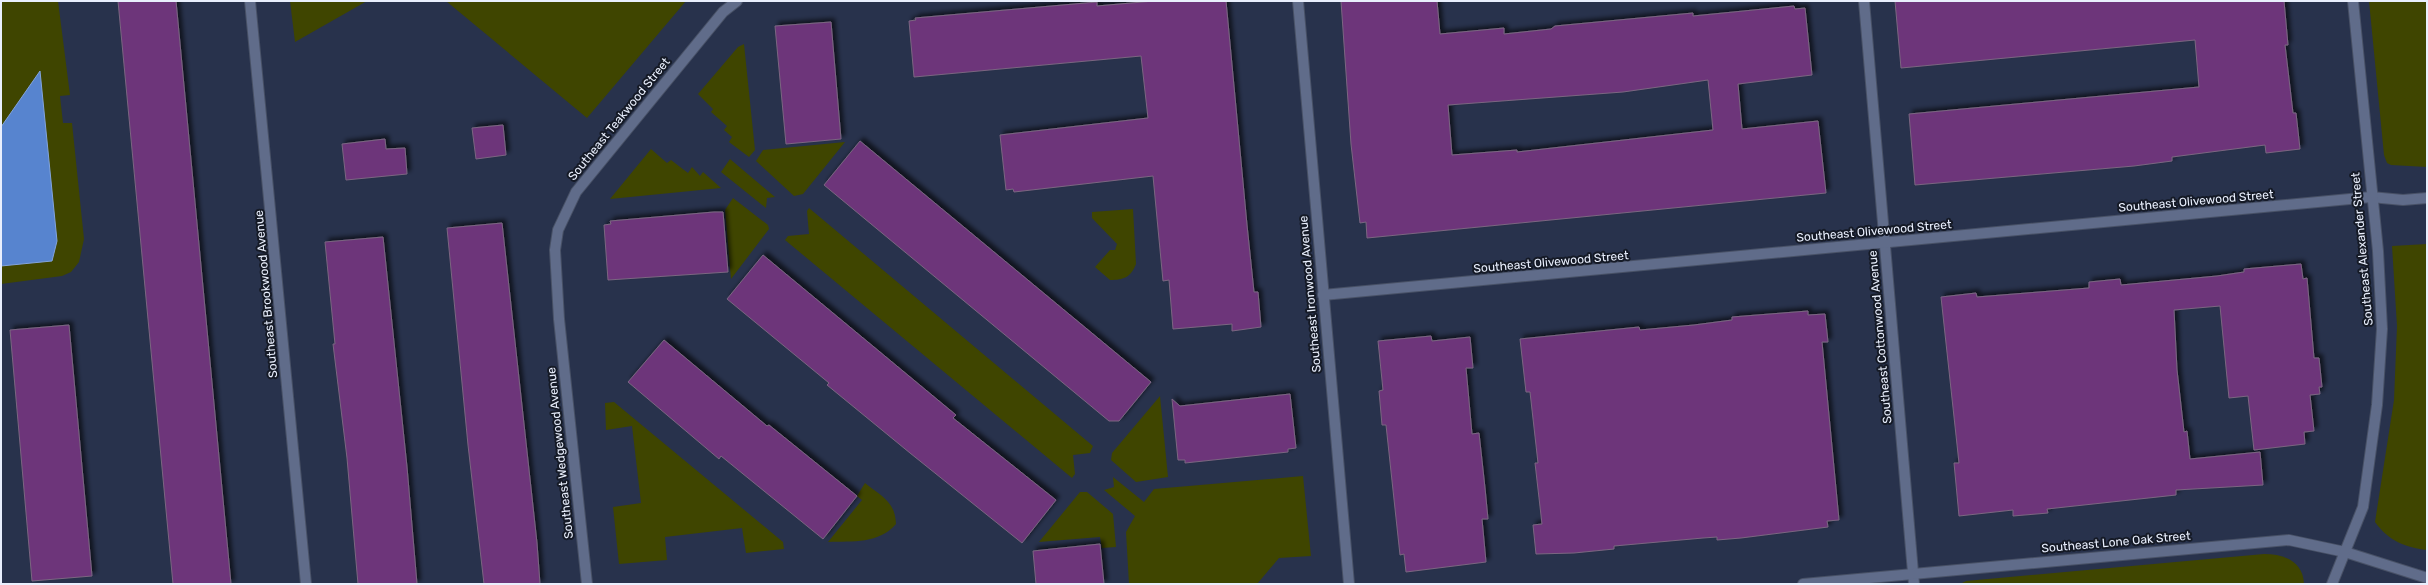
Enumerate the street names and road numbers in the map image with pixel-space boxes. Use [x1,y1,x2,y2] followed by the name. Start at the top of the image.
[565,55,673,183] street label: Southeast Teakwood Street
[2348,171,2376,326] street label: Southeast Alexander Street
[2118,187,2274,215] street label: Southeast Olivewood Street
[252,209,280,378] street label: Southeast Brookwood Avenue
[1296,215,1324,373] street label: Southeast Ironwood Avenue
[1796,217,1952,245] street label: Southeast Olivewood Street
[1473,248,1629,276] street label: Southeast Olivewood Street
[1865,249,1895,424] street label: Southeast Cottonwood Avenue
[544,366,576,539] street label: Southeast Wedgewood Avenue
[2041,528,2191,555] street label: Southeast Lone Oak Street

